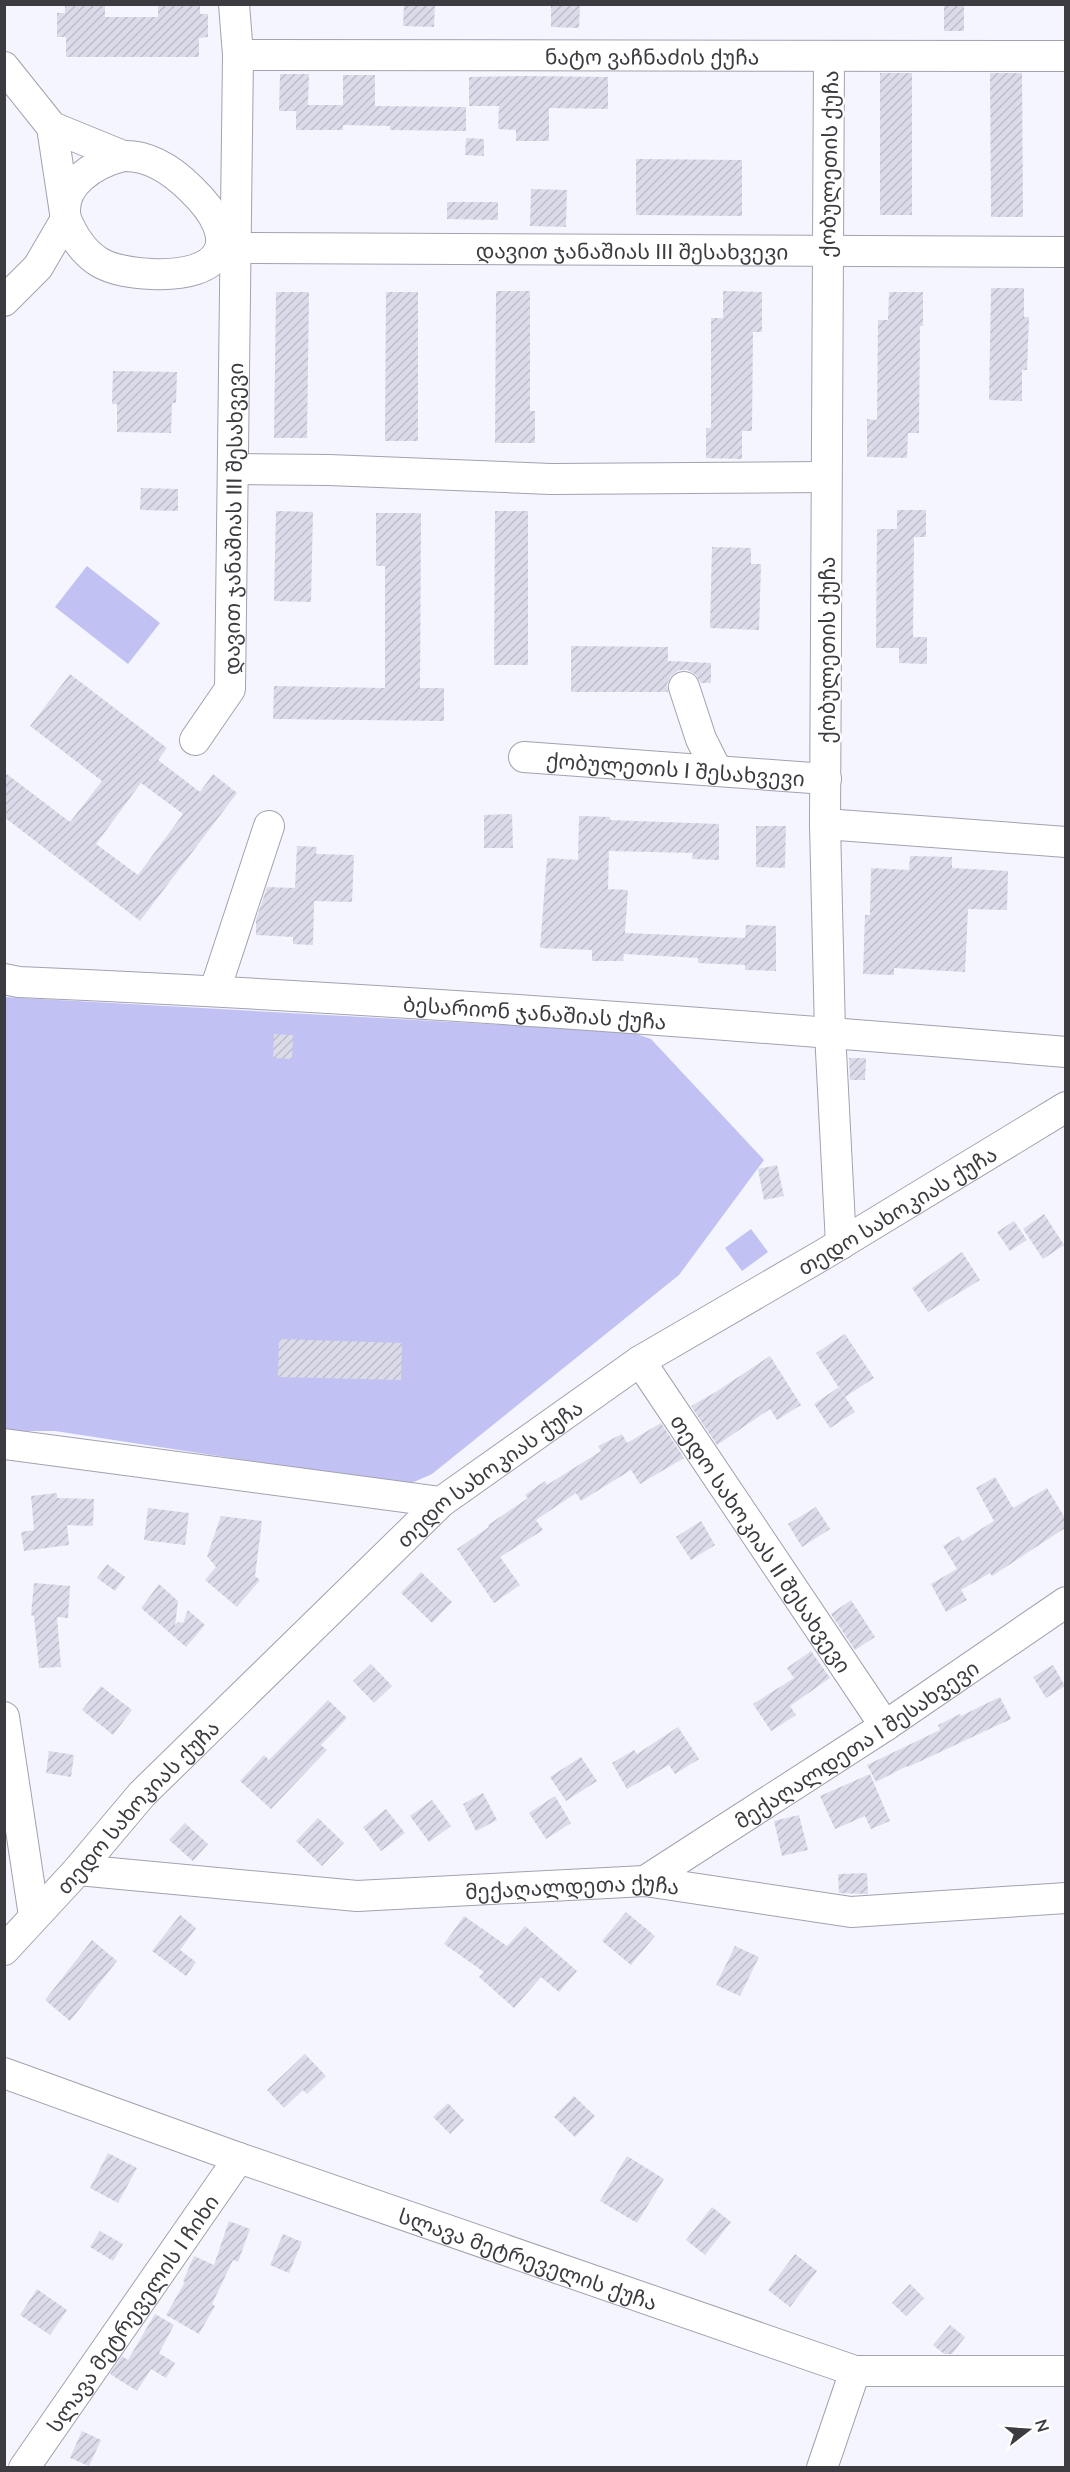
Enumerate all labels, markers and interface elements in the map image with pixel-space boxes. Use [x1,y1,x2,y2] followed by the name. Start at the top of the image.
[545,43,759,69] street label: ნატო ვაჩნაძის ქუჩა
[814,70,844,258] street label: ქობულეთის ქუჩა
[476,237,788,264] street label: დავით ჯანაშიას III შესახვევი
[218,362,247,675] street label: დავით ჯანაშიას III შესახვევი
[814,556,841,744] street label: ქობულეთის ქუჩა
[545,746,806,790] street label: ქობულეთის I შესახვევი
[402,990,667,1033] street label: ბესარიონ ჯანაშიას ქუჩა
[793,1140,1001,1279] street label: თედო სახოკიას ქუჩა
[391,1394,587,1552] street label: თედო სახოკიას ქუჩა
[666,1409,858,1677] street label: თედო სახოკიას II შესახვევი
[729,1654,983,1833] street label: მექაღალდეთა I შესახვევი
[51,1714,223,1898] street label: თედო სახოკიას ქუჩა
[464,1868,681,1903] street label: მექაღალდეთა ქუჩა
[41,2189,223,2436] street label: სლავა მეტრეველის I ჩიხი
[396,2202,661,2314] street label: სლავა მეტრეველის ქუჩა
[998,2400,1058,2460] north arrow
[1032,2417,1054,2434] text: N

